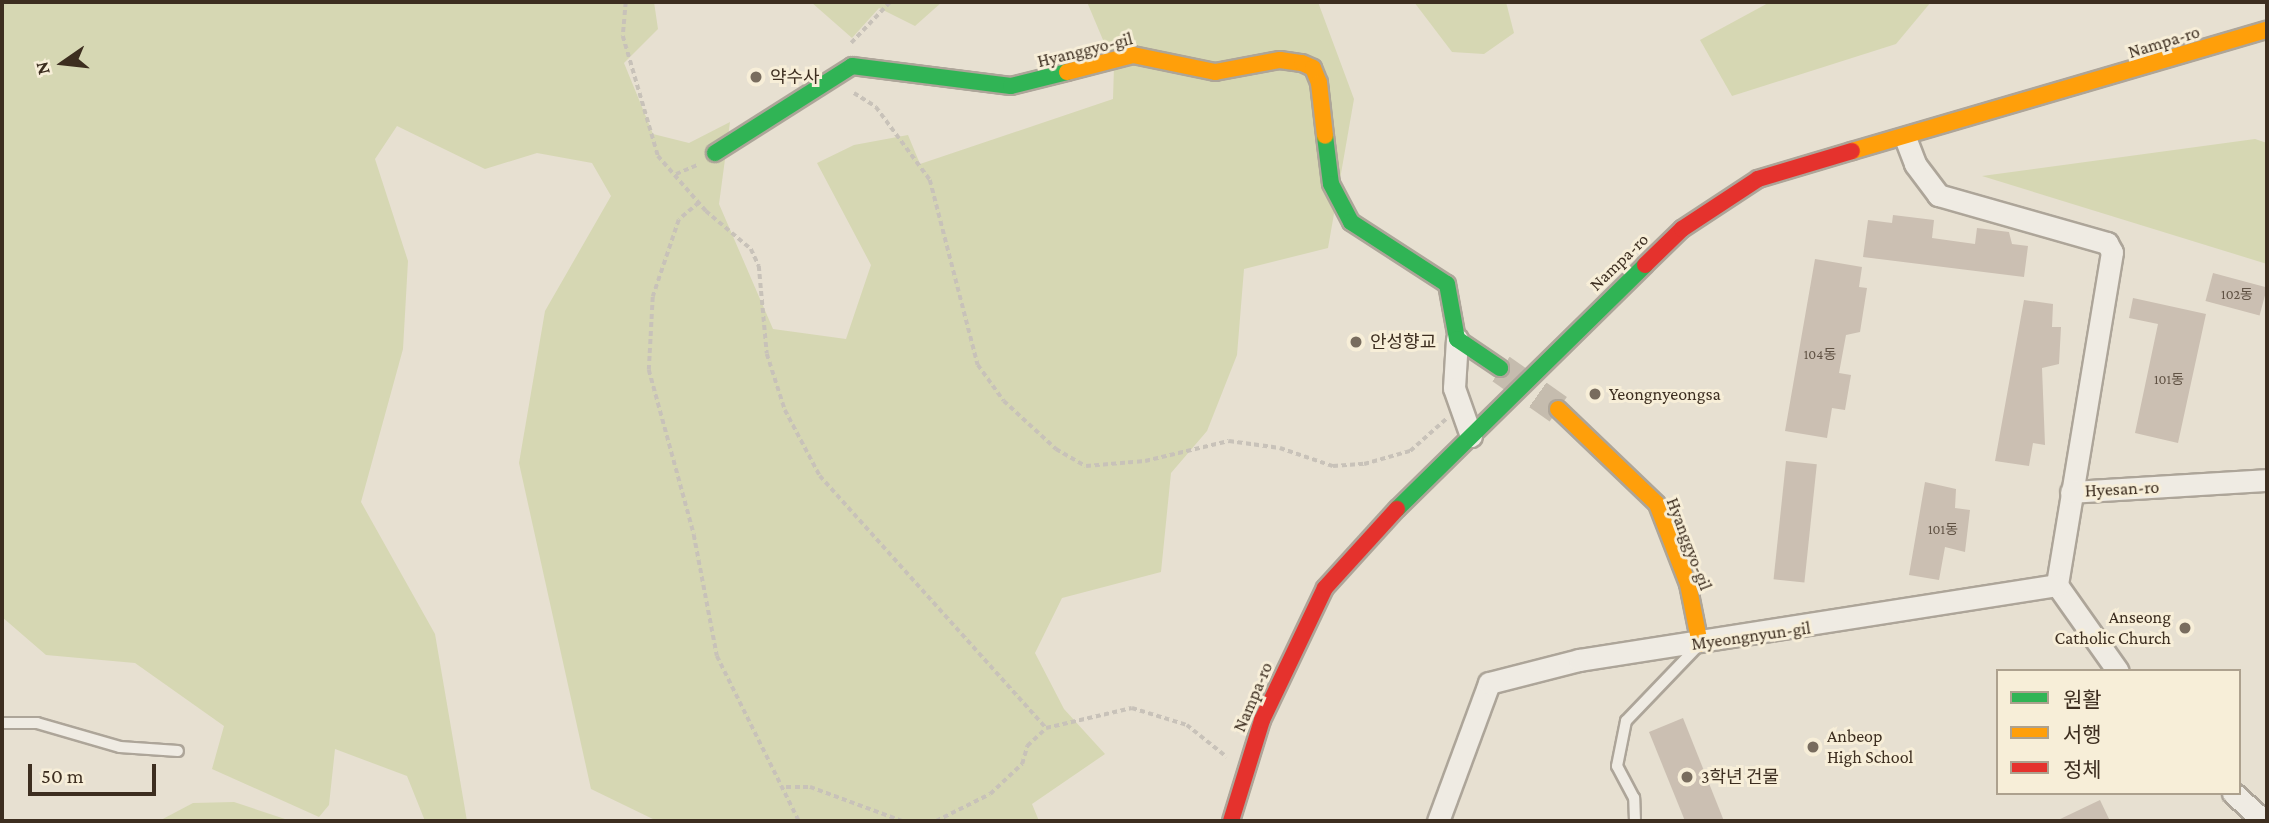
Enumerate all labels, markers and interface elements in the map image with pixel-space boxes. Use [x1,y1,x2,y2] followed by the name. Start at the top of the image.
[2126,21,2202,63] street label: Nampa-ro
[28,28,98,98] north arrow
[1035,28,1135,72] street label: Hyanggyo-gil
[30,59,54,77] text: N
[770,66,820,88] place label: 약수사
[748,69,764,85] marker: 약수사
[1585,229,1653,295] street label: Nampa-ro
[2221,286,2253,302] house number: 102동
[1370,331,1436,353] place label: 안성향교
[1348,334,1364,350] marker: 안성향교
[1804,346,1836,362] house number: 104동
[2154,371,2184,387] house number: 101동
[1609,383,1721,405] place label: Yeongnyeongsa
[1587,386,1603,402] marker: Yeongnyeongsa
[2084,476,2160,502] street label: Hyesan-ro
[1661,495,1717,593] street label: Hyanggyo-gil
[1928,521,1958,537] house number: 101동
[2054,607,2171,650] place label: Anseong Catholic Church
[1690,617,1812,655] street label: Myeongnyun-gil
[2177,620,2193,636] marker: Anseong Catholic Church
[1229,659,1277,735] street label: Nampa-ro
[1996,669,2241,795] legend
[2063,688,2102,712] text: 원활
[2063,723,2102,747] text: 서행
[1827,726,1913,768] place label: Anbeop High School
[1805,739,1821,755] marker: Anbeop High School
[32,750,159,794] scale bar
[2063,758,2102,782] text: 정체
[41,764,84,788] text: 50 m
[1701,766,1779,788] place label: 3학년 건물
[1679,769,1695,785] marker: 3학년 건물

